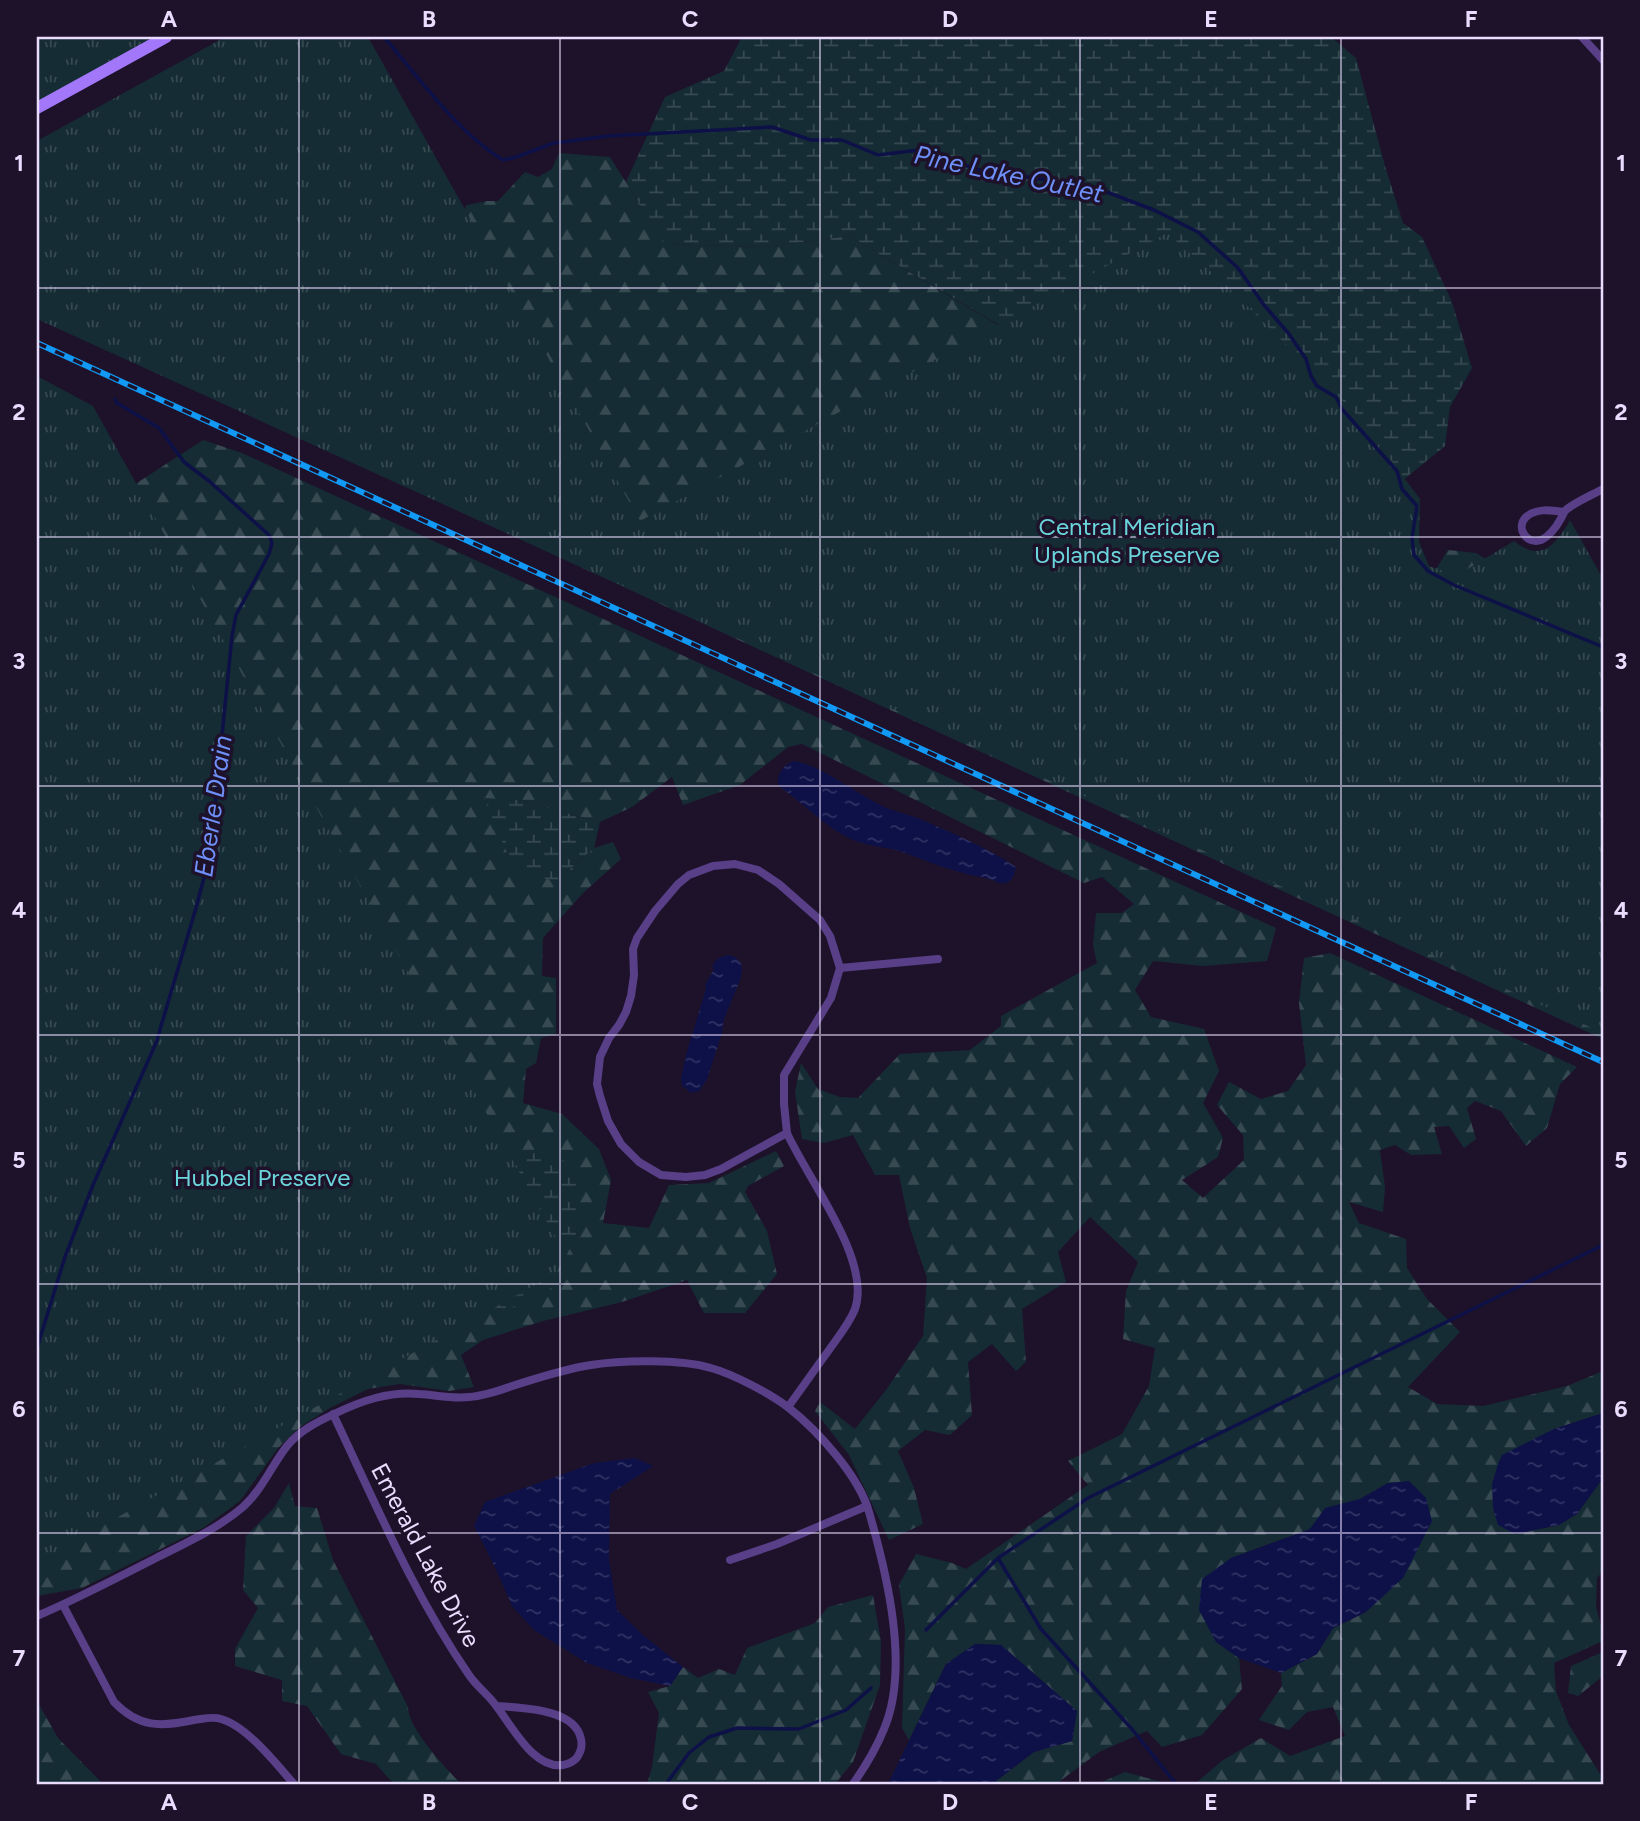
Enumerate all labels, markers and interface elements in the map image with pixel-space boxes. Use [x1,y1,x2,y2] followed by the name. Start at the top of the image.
[161,5,178,33] text: A
[422,5,436,33] text: B
[682,5,699,33] text: C
[942,5,958,33] text: D
[1204,5,1218,33] text: E
[1465,5,1478,33] text: F
[911,138,1108,210] water label: Pine Lake Outlet
[14,149,24,177] text: 1
[1616,149,1626,177] text: 1
[12,398,26,426] text: 2
[1614,398,1628,426] text: 2
[1034,512,1220,569] park label: Central Meridian Uplands Preserve
[13,647,25,675] text: 3
[1615,647,1627,675] text: 3
[187,733,239,879] water label: Eberle Drain
[12,896,26,924] text: 4
[1614,896,1628,924] text: 4
[12,1146,26,1174] text: 5
[1614,1146,1628,1174] text: 5
[174,1163,350,1192] park label: Hubbel Preserve
[12,1395,26,1423] text: 6
[1614,1395,1628,1423] text: 6
[365,1458,487,1652] street label: Emerald Lake Drive
[13,1644,26,1672] text: 7
[1615,1644,1628,1672] text: 7
[161,1788,178,1816] text: A
[422,1788,436,1816] text: B
[682,1788,699,1816] text: C
[942,1788,958,1816] text: D
[1204,1788,1218,1816] text: E
[1465,1788,1478,1816] text: F

